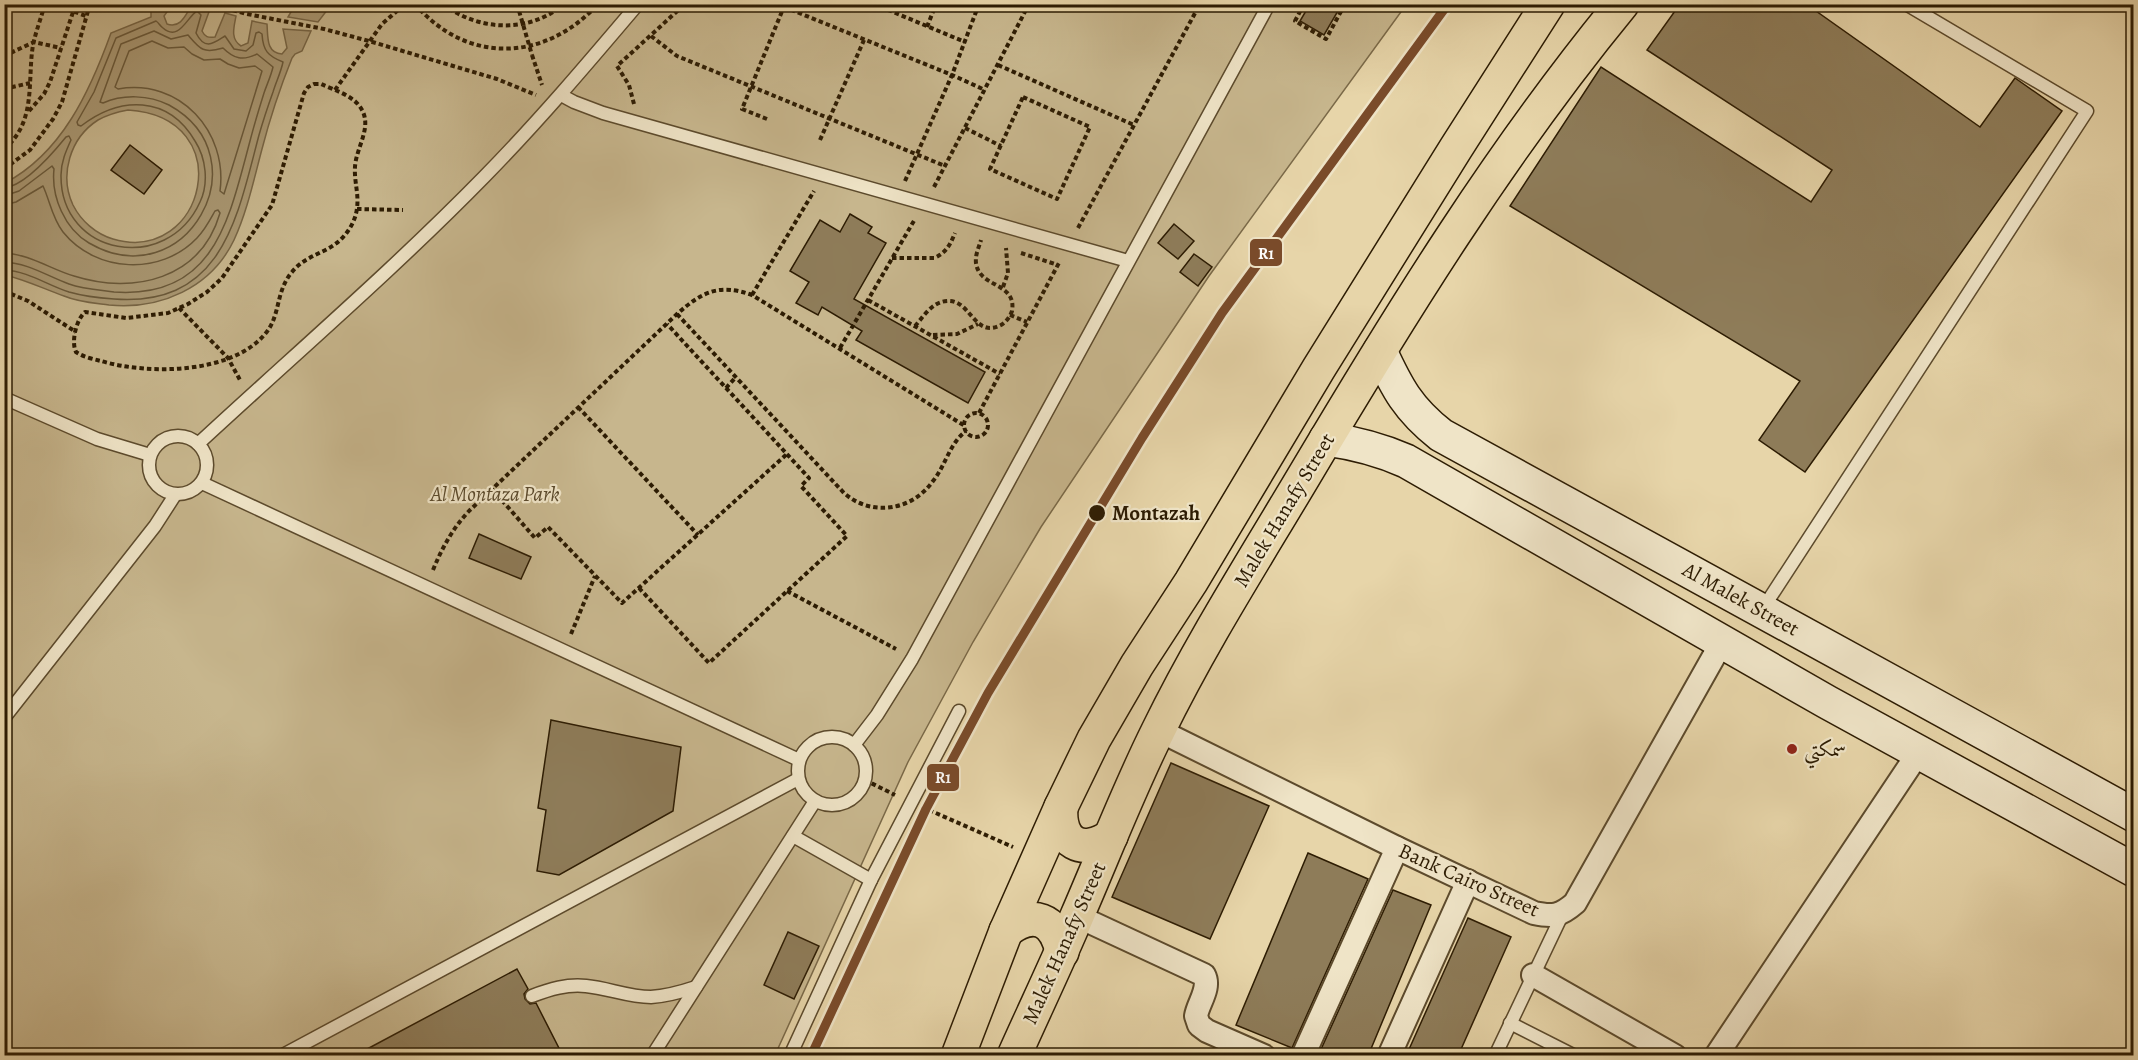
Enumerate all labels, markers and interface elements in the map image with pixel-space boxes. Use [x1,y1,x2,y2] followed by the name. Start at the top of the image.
[1249,238,1283,267] line badge: R1
[1258,243,1274,265] text: R1
[1227,428,1341,592] street label: Malek Hanafy Street
[429,480,560,508] park label: Al Montaza Park
[1112,499,1200,527] place label: Montazah
[1087,503,1107,523] marker: Montazah
[1677,555,1804,643] street label: Al Malek Street
[1804,735,1846,769] place label: سمكتي
[1785,742,1799,756] marker: سمكتي
[926,763,960,792] line badge: R1
[935,767,951,789] text: R1
[1394,836,1544,924] street label: Bank Cairo Street
[1016,857,1112,1029] street label: Malek Hanafy Street

